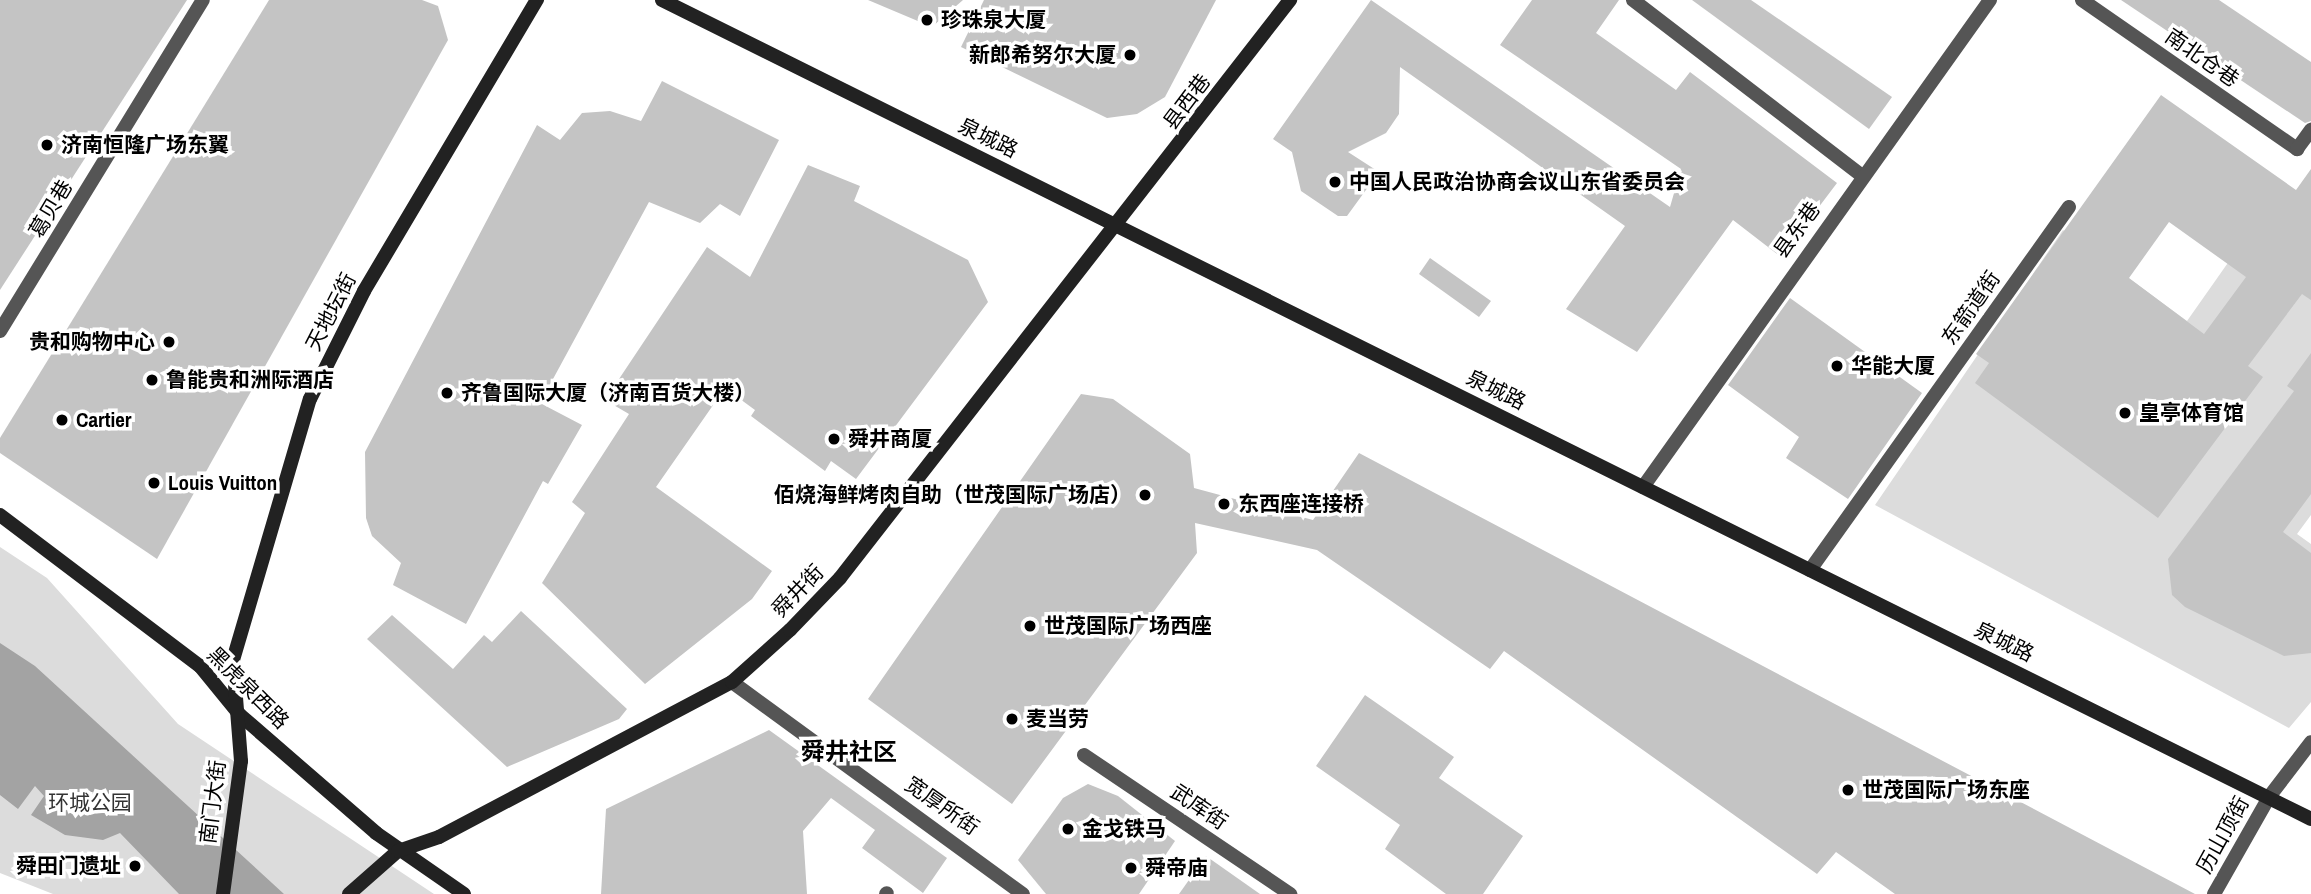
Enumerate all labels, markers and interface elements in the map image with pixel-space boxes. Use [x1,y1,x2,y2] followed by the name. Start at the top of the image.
[941,7,1046,33] place label: 珍珠泉大厦
[919,12,935,28] marker: 珍珠泉大厦
[2160,24,2244,92] street label: 南北仓巷
[969,42,1116,68] place label: 新郎希努尔大厦
[1122,47,1138,63] marker: 新郎希努尔大厦
[1158,69,1216,135] street label: 县西巷
[954,113,1022,163] street label: 泉城路
[61,132,229,158] place label: 济南恒隆广场东翼
[39,137,55,153] marker: 济南恒隆广场东翼
[1349,169,1685,195] place label: 中国人民政治协商会议山东省委员会
[1327,174,1343,190] marker: 中国人民政治协商会议山东省委员会
[24,176,78,242] street label: 葛贝巷
[1768,197,1826,263] street label: 县东巷
[1937,266,2005,350] street label: 东箭道街
[301,269,361,355] street label: 天地坛街
[29,329,155,355] place label: 贵和购物中心
[161,334,177,350] marker: 贵和购物中心
[1851,353,1935,379] place label: 华能大厦
[1829,358,1845,374] marker: 华能大厦
[1462,365,1530,415] street label: 泉城路
[166,367,334,393] place label: 鲁能贵和洲际酒店
[144,372,160,388] marker: 鲁能贵和洲际酒店
[461,380,755,406] place label: 齐鲁国际大厦（济南百货大楼）
[439,385,455,401] marker: 齐鲁国际大厦（济南百货大楼）
[2139,400,2244,426] place label: 皇亭体育馆
[2117,405,2133,421] marker: 皇亭体育馆
[76,407,132,433] place label: Cartier
[54,412,70,428] marker: Cartier
[848,426,932,452] place label: 舜井商厦
[826,431,842,447] marker: 舜井商厦
[168,470,277,496] place label: Louis Vuitton
[146,475,162,491] marker: Louis Vuitton
[774,482,1131,508] place label: 佰烧海鲜烤肉自助（世茂国际广场店）
[1137,487,1153,503] marker: 佰烧海鲜烤肉自助（世茂国际广场店）
[1238,491,1364,517] place label: 东西座连接桥
[1216,496,1232,512] marker: 东西座连接桥
[767,560,829,622] street label: 舜井街
[1044,613,1212,639] place label: 世茂国际广场西座
[1970,617,2038,667] street label: 泉城路
[1022,618,1038,634] marker: 世茂国际广场西座
[202,642,294,734] street label: 黑虎泉西路
[1026,706,1089,732] place label: 麦当劳
[1004,711,1020,727] marker: 麦当劳
[801,738,897,766] district label: 舜井社区
[195,759,231,845] street label: 南门大街
[900,772,984,840] street label: 宽厚所街
[1862,777,2030,803] place label: 世茂国际广场东座
[1166,779,1232,835] street label: 武库街
[1840,782,1856,798] marker: 世茂国际广场东座
[48,790,132,816] park label: 环城公园
[2192,792,2254,878] street label: 历山顶街
[1082,816,1166,842] place label: 金戈铁马
[1060,821,1076,837] marker: 金戈铁马
[16,853,121,879] place label: 舜田门遗址
[1145,855,1208,881] place label: 舜帝庙
[127,858,143,874] marker: 舜田门遗址
[1123,860,1139,876] marker: 舜帝庙

